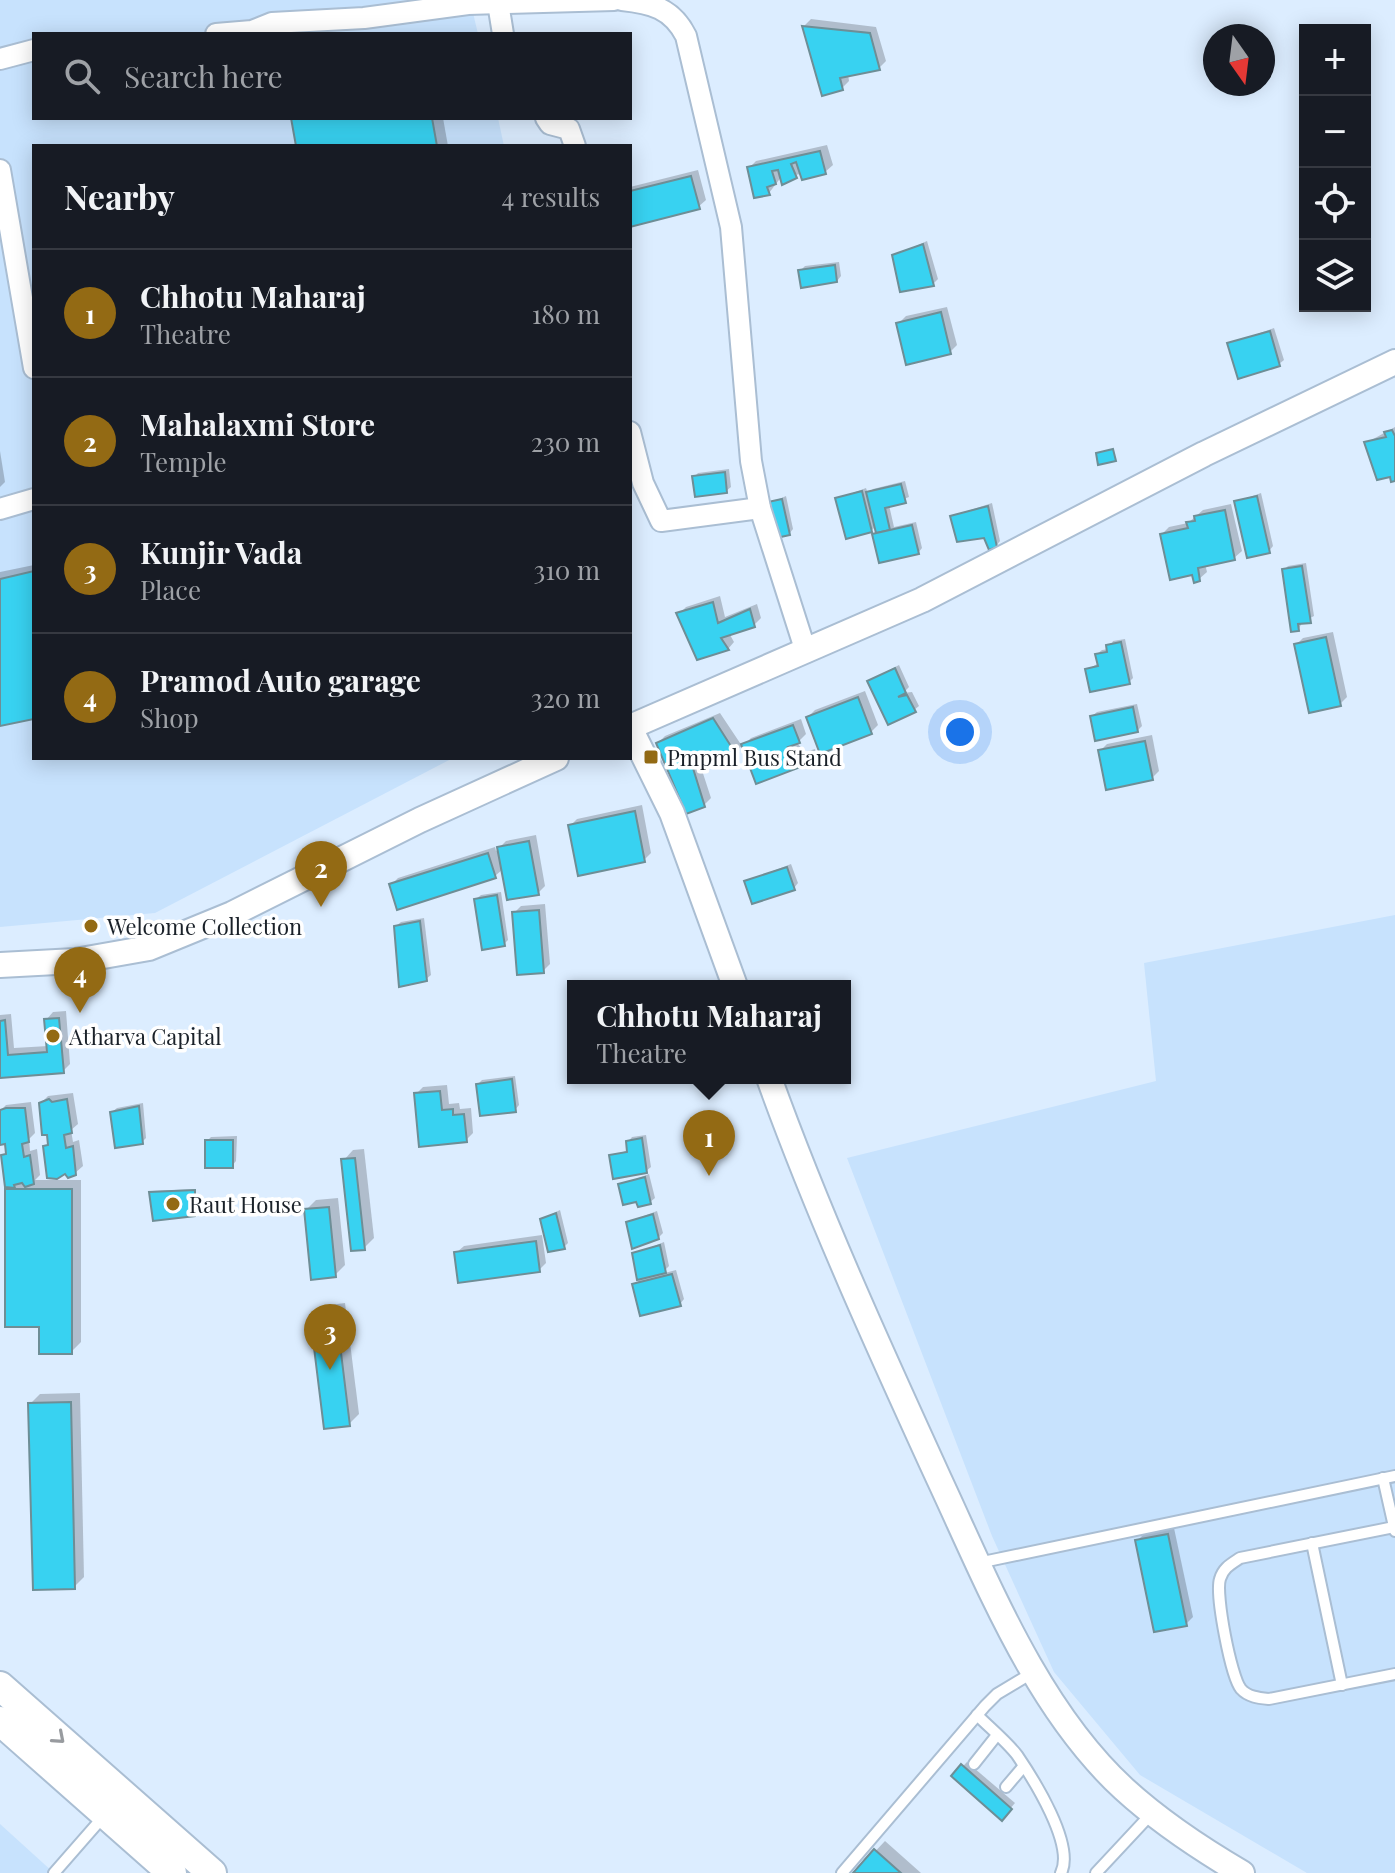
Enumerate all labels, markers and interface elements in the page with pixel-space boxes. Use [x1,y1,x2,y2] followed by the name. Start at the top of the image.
[1203,24,1275,96] north arrow
[1299,24,1371,312] map controls
[1299,24,1371,96] button: +
[32,32,632,120] search box
[60,54,104,98] icon: search
[124,56,283,96] text: Search here
[1299,96,1371,168] button: −
[1299,168,1371,240] button: locate
[64,173,175,219] text: Nearby
[501,179,600,214] text: 4 results
[1299,240,1371,312] button: layers
[140,276,366,316] text: Chhotu Maharaj
[85,296,95,331] text: 1
[532,296,600,331] text: 180 m
[140,316,231,351] text: Theatre
[140,404,375,444] text: Mahalaxmi Store
[83,424,97,459] text: 2
[531,424,600,459] text: 230 m
[140,444,227,479] text: Temple
[140,532,302,572] text: Kunjir Vada
[84,552,96,587] text: 3
[533,552,600,587] text: 310 m
[140,572,201,607] text: Place
[140,660,421,700] text: Pramod Auto garage
[83,680,97,715] text: 4
[531,680,600,715] text: 320 m
[140,700,199,735] text: Shop
[940,712,980,752] your location
[667,742,842,772] place label: Pmpml Bus Stand
[642,748,660,766] marker: Pmpml Bus Stand
[295,841,347,907] pin: 2
[106,911,302,941] place label: Welcome Collection
[82,917,100,935] marker: Welcome Collection
[54,947,106,1013] pin: 4
[567,980,851,1084] popup
[596,995,822,1035] text: Chhotu Maharaj
[68,1021,221,1051] place label: Atharva Capital
[44,1027,62,1045] marker: Atharva Capital
[596,1035,687,1070] text: Theatre
[683,1110,735,1176] pin: 1
[189,1189,302,1219] place label: Raut House
[164,1195,182,1213] marker: Raut House
[304,1304,356,1370] pin: 3
[49,1728,64,1743] one-way arrow

